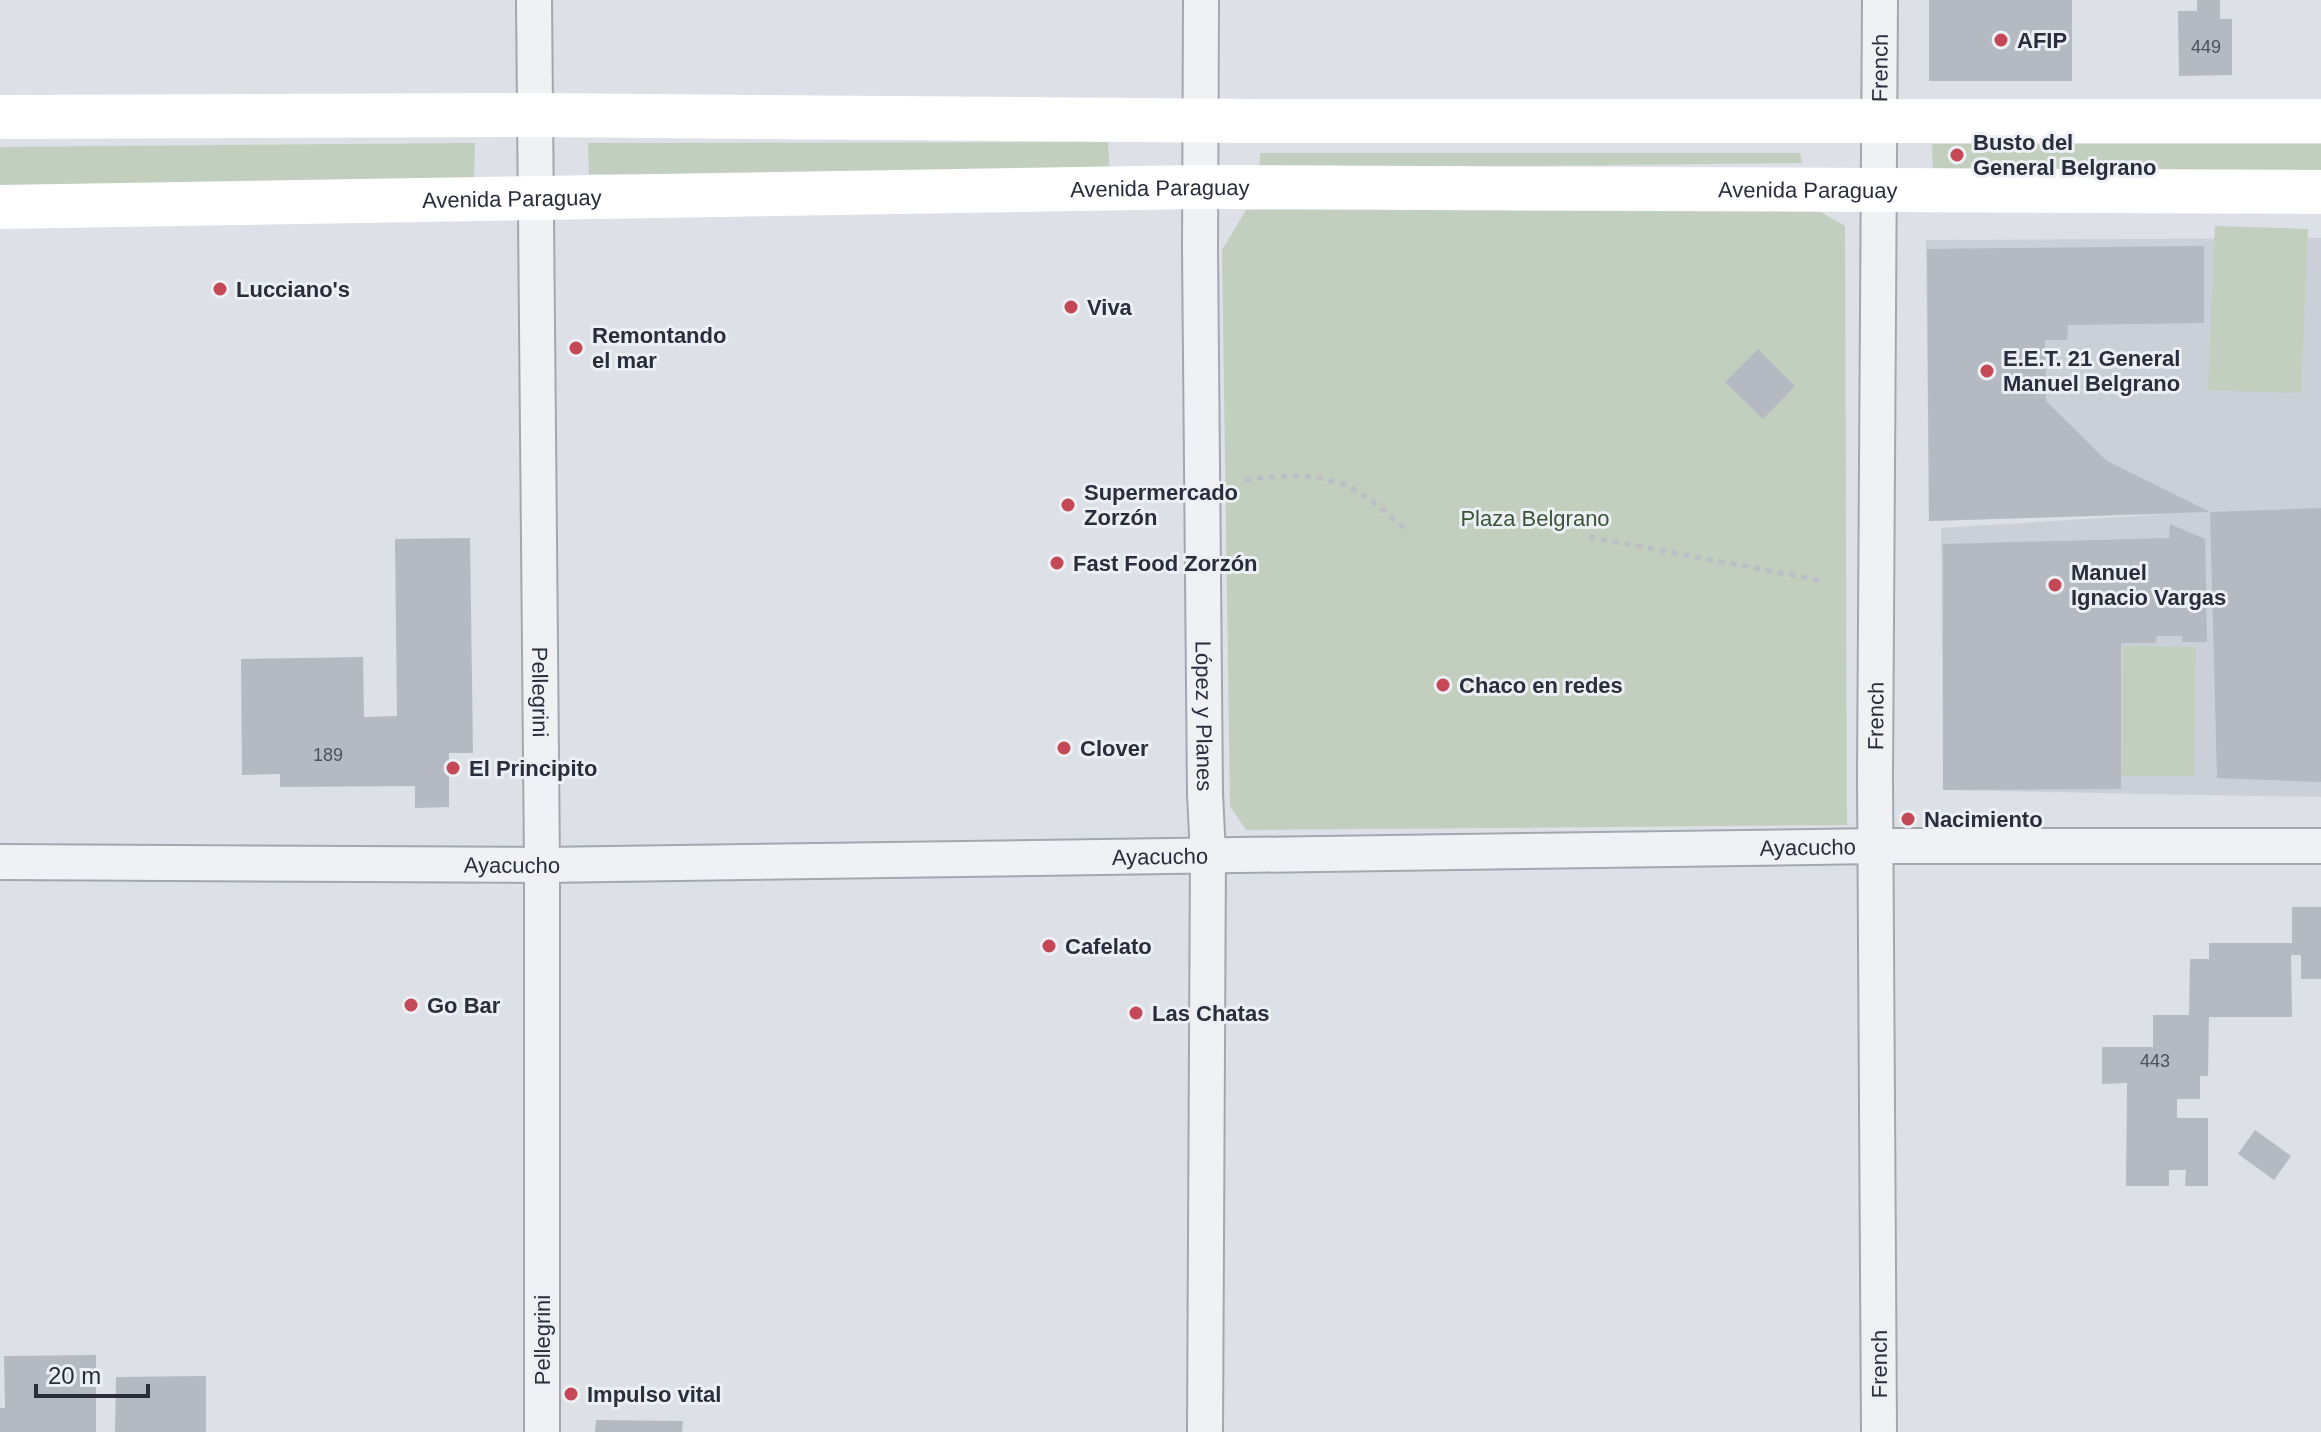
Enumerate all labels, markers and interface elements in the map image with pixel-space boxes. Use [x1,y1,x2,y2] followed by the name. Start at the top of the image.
[2017,28,2067,53] place label: AFIP
[1992,31,2010,49] marker: AFIP
[1867,34,1893,102] street label: French
[2191,37,2221,57] house number: 449
[1973,130,2156,180] place label: Busto del General Belgrano
[1948,146,1966,164] marker: Busto del General Belgrano
[1070,175,1250,202] street label: Avenida Paraguay
[1718,177,1898,203] street label: Avenida Paraguay
[422,185,602,213] street label: Avenida Paraguay
[236,277,350,302] place label: Lucciano's
[211,280,229,298] marker: Lucciano's
[1087,295,1133,320] place label: Viva
[1062,298,1080,316] marker: Viva
[592,323,726,373] place label: Remontando el mar
[567,339,585,357] marker: Remontando el mar
[2003,346,2180,396] place label: E.E.T. 21 General Manuel Belgrano
[1978,362,1996,380] marker: E.E.T. 21 General Manuel Belgrano
[1084,480,1238,530] place label: Supermercado Zorzón
[1059,496,1077,514] marker: Supermercado Zorzón
[1460,506,1610,531] park label: Plaza Belgrano
[1073,551,1258,576] place label: Fast Food Zorzón
[1048,554,1066,572] marker: Fast Food Zorzón
[2071,560,2226,610] place label: Manuel Ignacio Vargas
[2046,576,2064,594] marker: Manuel Ignacio Vargas
[1191,641,1217,791] street label: López y Planes
[527,647,553,737] street label: Pellegrini
[1459,673,1623,698] place label: Chaco en redes
[1434,676,1452,694] marker: Chaco en redes
[1863,682,1889,750] street label: French
[1080,736,1149,761] place label: Clover
[1055,739,1073,757] marker: Clover
[313,745,343,765] house number: 189
[469,756,597,781] place label: El Principito
[444,759,462,777] marker: El Principito
[1924,807,2043,832] place label: Nacimiento
[1899,810,1917,828] marker: Nacimiento
[1760,834,1856,861] street label: Ayacucho
[1112,844,1208,870] street label: Ayacucho
[464,853,560,878] street label: Ayacucho
[1065,934,1152,959] place label: Cafelato
[1040,937,1058,955] marker: Cafelato
[427,993,501,1018] place label: Go Bar
[402,996,420,1014] marker: Go Bar
[1152,1001,1269,1026] place label: Las Chatas
[1127,1004,1145,1022] marker: Las Chatas
[2140,1051,2170,1071] house number: 443
[530,1295,555,1385] street label: Pellegrini
[1867,1330,1892,1398] street label: French
[36,1348,148,1398] scale bar
[48,1362,101,1389] text: 20 m
[587,1382,721,1407] place label: Impulso vital
[562,1385,580,1403] marker: Impulso vital

